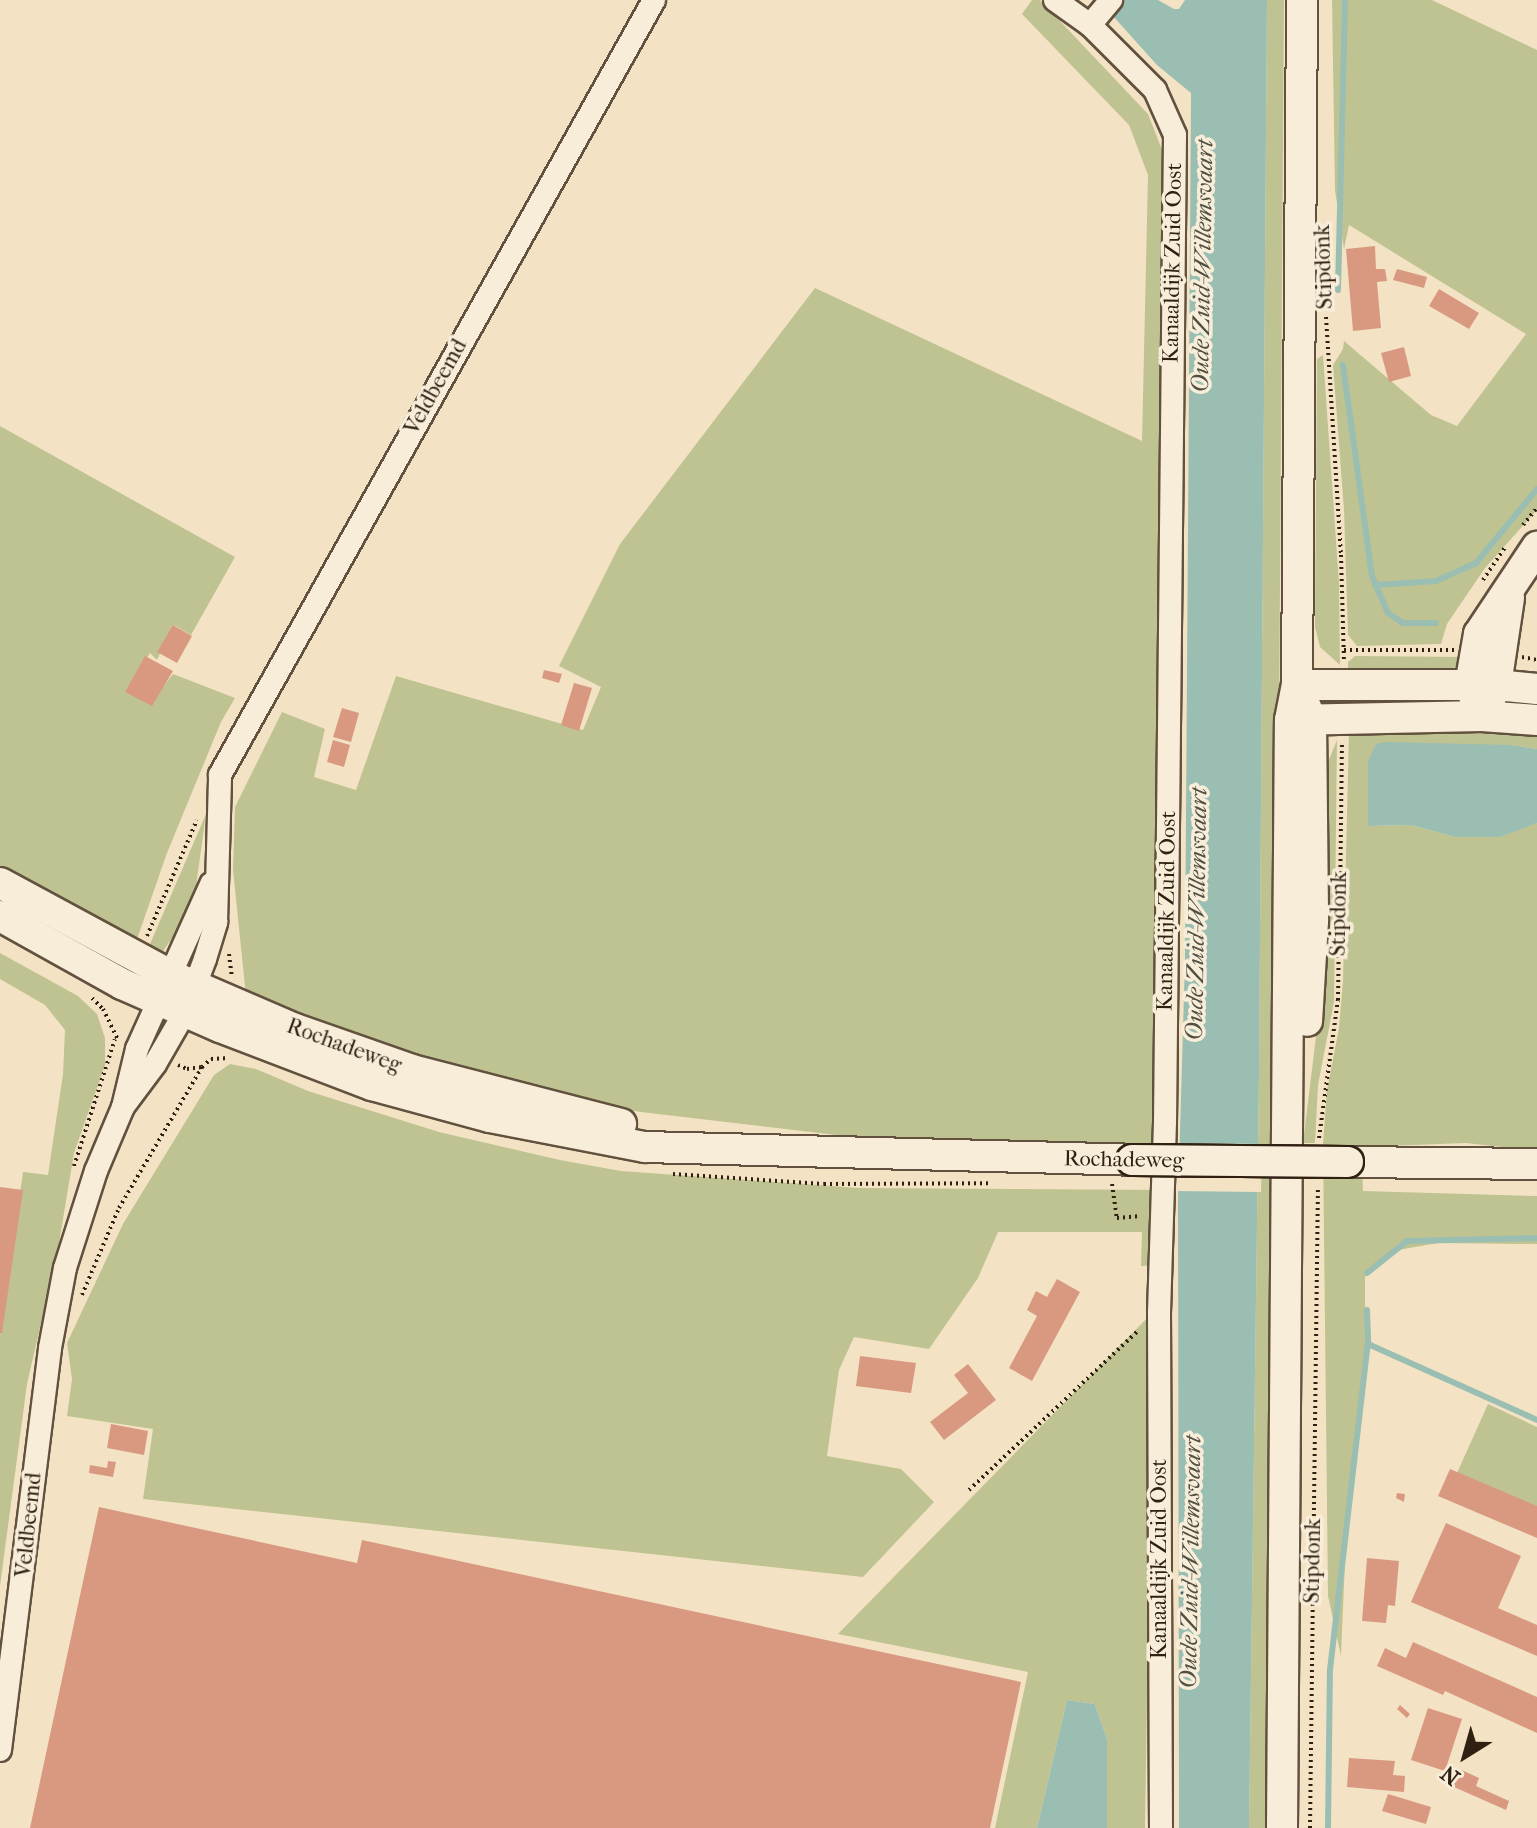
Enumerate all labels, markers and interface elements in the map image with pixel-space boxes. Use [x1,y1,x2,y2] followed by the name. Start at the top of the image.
[1186,139,1220,393] water label: Oude Zuid-Willemsvaart
[1158,163,1188,363] street label: Kanaaldijk Zuid Oost
[1309,224,1339,310] street label: Stipdonk
[399,335,473,439] street label: Veldbeemd
[1180,787,1214,1041] water label: Oude Zuid-Willemsvaart
[1152,811,1182,1011] street label: Kanaaldijk Zuid Oost
[1325,871,1353,957] street label: Stipdonk
[283,1013,405,1079] street label: Rochadeweg
[1064,1146,1184,1174] street label: Rochadeweg
[1174,1435,1208,1689] water label: Oude Zuid-Willemsvaart
[1147,1459,1173,1659] street label: Kanaaldijk Zuid Oost
[10,1471,48,1579] street label: Veldbeemd
[1299,1518,1327,1604] street label: Stipdonk
[1425,1716,1505,1796] north arrow
[1436,1760,1465,1791] text: N

